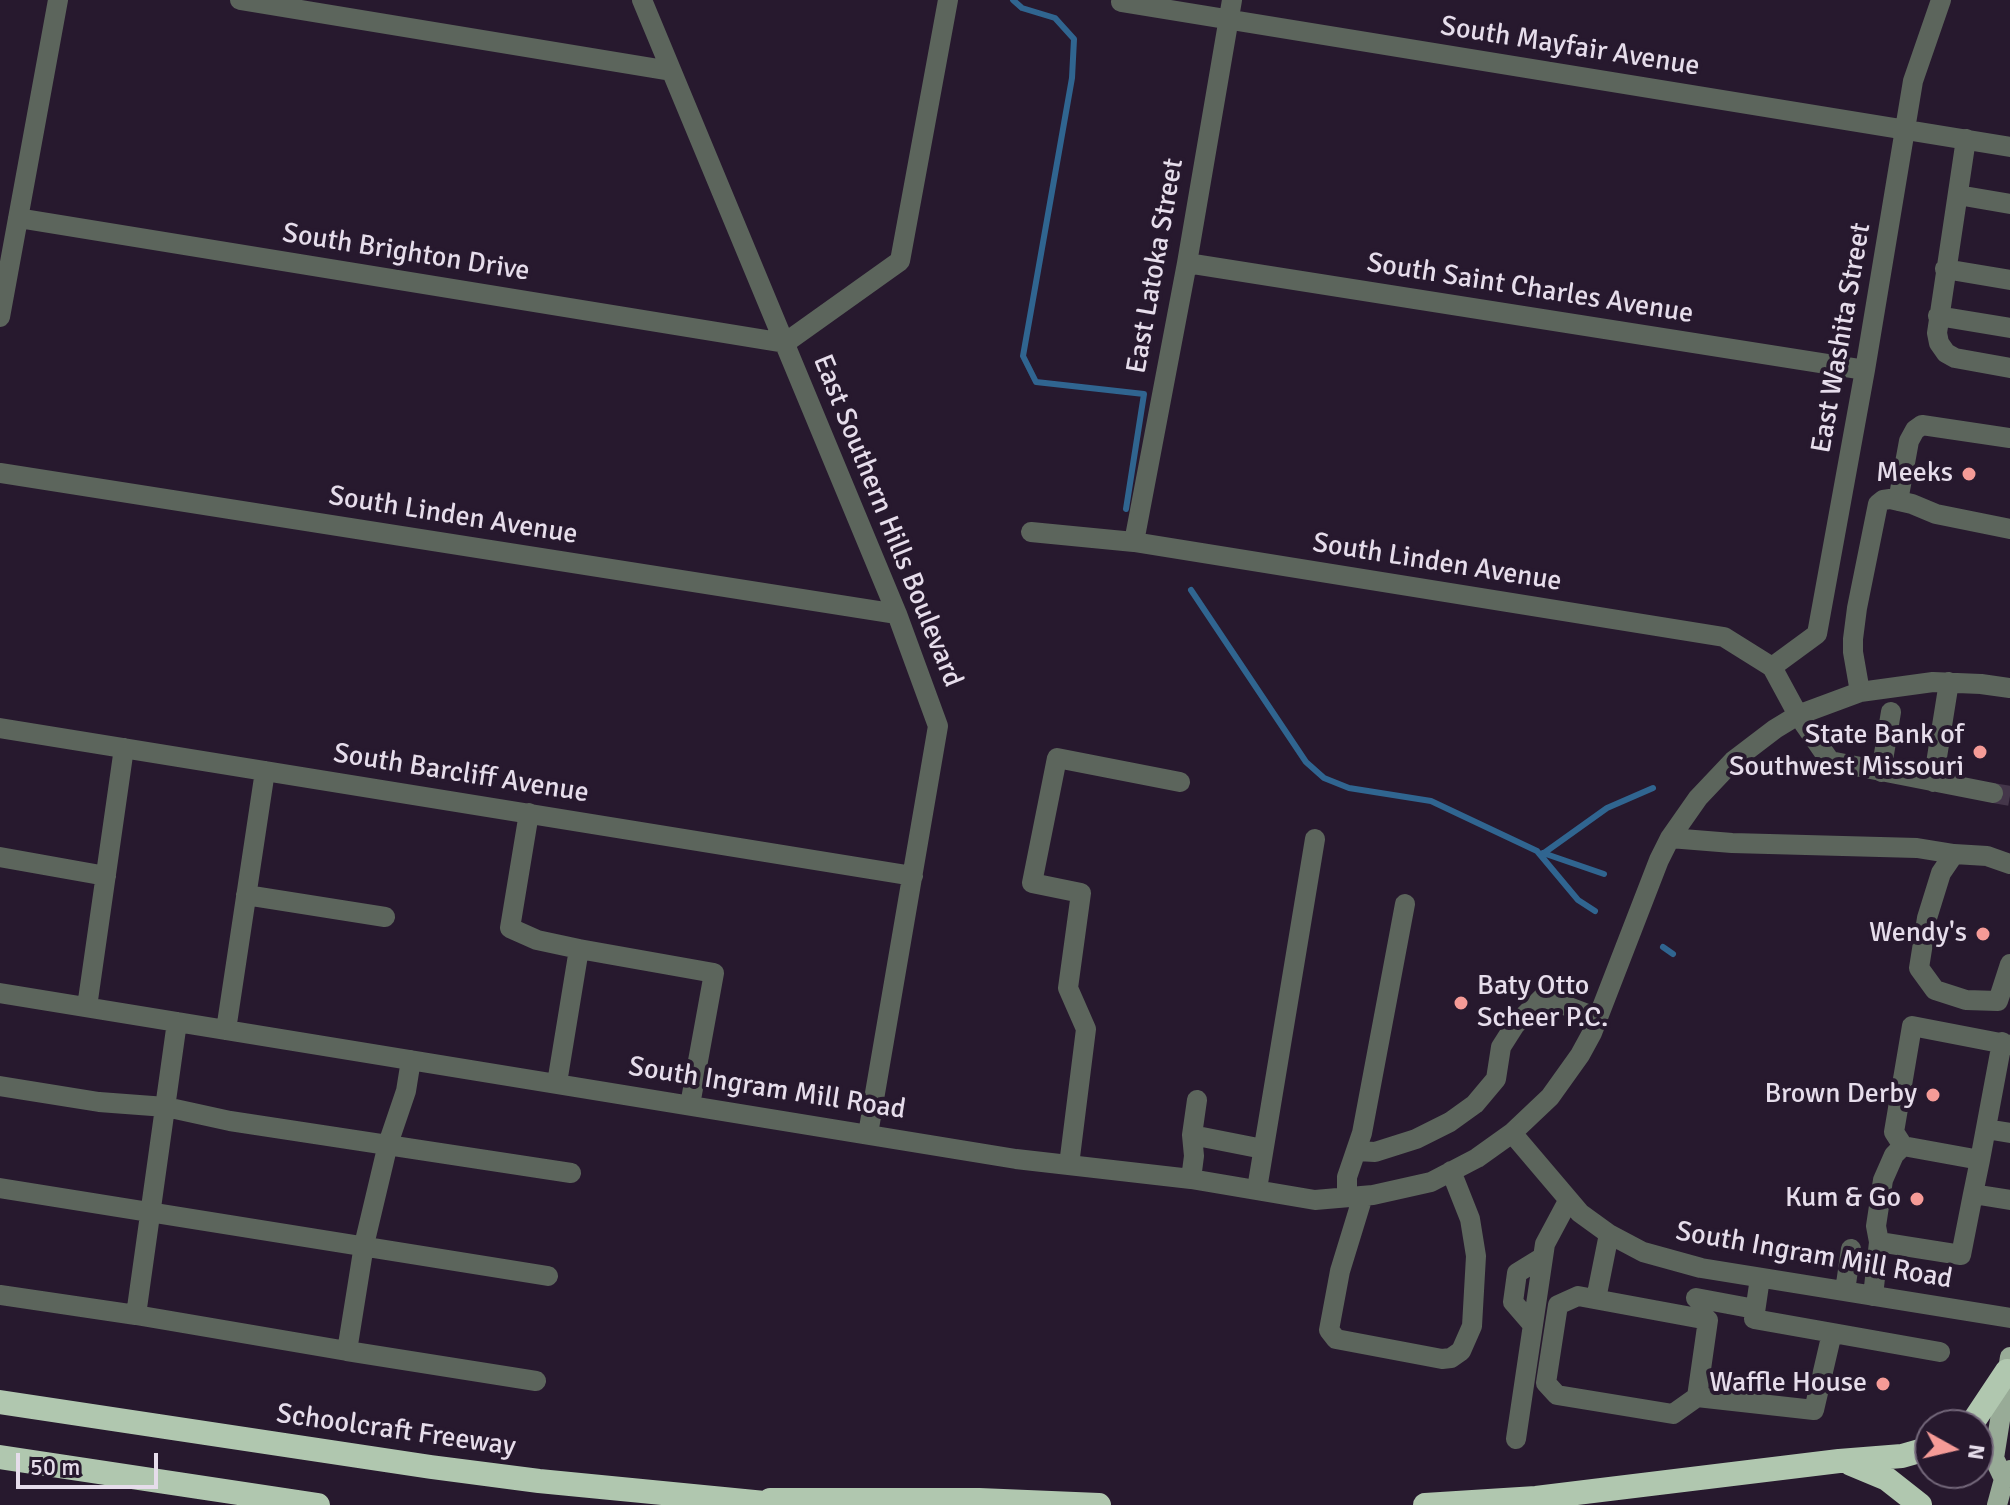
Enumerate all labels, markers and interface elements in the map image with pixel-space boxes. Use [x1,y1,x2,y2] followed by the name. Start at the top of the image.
[1438,10,1702,84] street label: South Mayfair Avenue
[1121,156,1191,376] street label: East Latoka Street
[280,217,532,289] street label: South Brighton Drive
[1805,220,1879,456] street label: East Washita Street
[1364,247,1696,331] street label: South Saint Charles Avenue
[805,350,969,692] street label: East Southern Hills Boulevard
[1876,457,1953,491] place label: Meeks
[1960,465,1978,483] marker: Meeks
[326,480,580,552] street label: South Linden Avenue
[1310,527,1564,599] street label: South Linden Avenue
[1729,719,1964,785] place label: State Bank of Southwest Missouri
[331,737,591,811] street label: South Barcliff Avenue
[1971,743,1989,761] marker: State Bank of Southwest Missouri
[1869,917,1967,951] place label: Wendy's
[1974,925,1992,943] marker: Wendy's
[1477,970,1608,1036] place label: Baty Otto Scheer P.C.
[1452,994,1470,1012] marker: Baty Otto Scheer P.C.
[626,1050,908,1128] street label: South Ingram Mill Road
[1764,1078,1917,1112] place label: Brown Derby
[1924,1086,1942,1104] marker: Brown Derby
[1785,1182,1901,1216] place label: Kum & Go
[1908,1190,1926,1208] marker: Kum & Go
[1673,1215,1955,1297] street label: South Ingram Mill Road
[1709,1367,1867,1401] place label: Waffle House
[1874,1375,1892,1393] marker: Waffle House
[274,1398,518,1464] street label: Schoolcraft Freeway
[1914,1409,1994,1489] north arrow
[20,1437,162,1487] scale bar
[1962,1443,1991,1462] text: N
[30,1452,80,1482] text: 50 m

